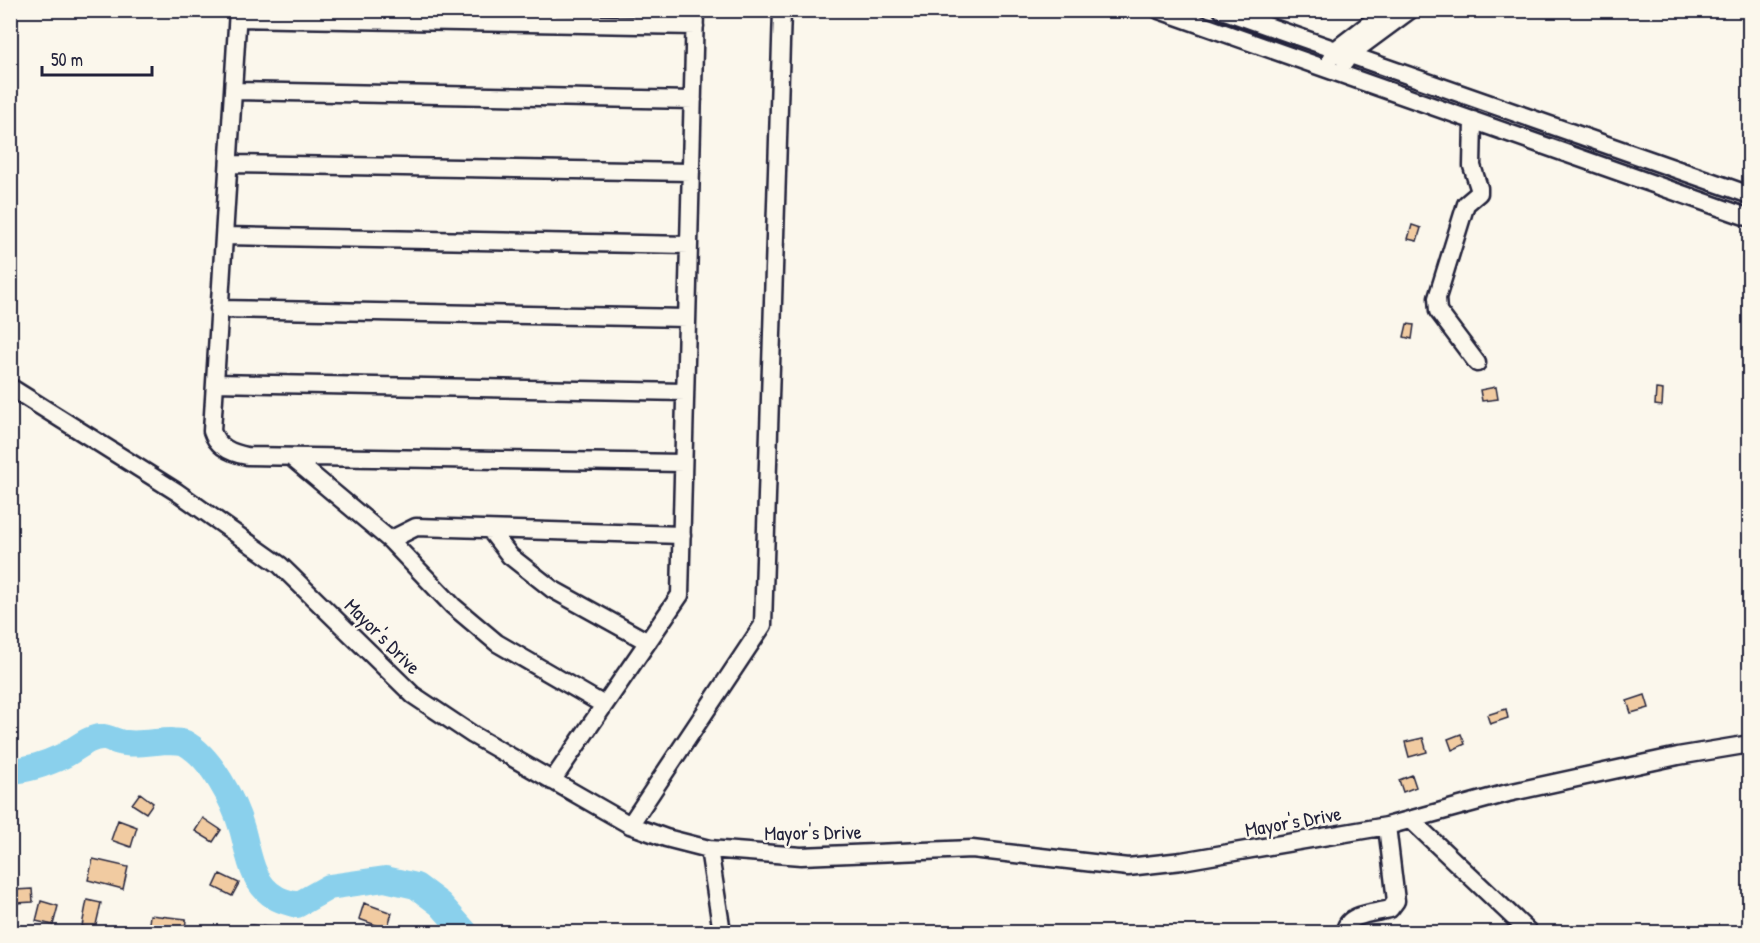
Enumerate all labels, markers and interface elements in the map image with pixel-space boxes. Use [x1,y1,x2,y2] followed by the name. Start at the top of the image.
[42,39,152,77] scale bar
[51,47,83,72] text: 50 m
[339,592,427,680] street label: Mayor's Drive
[1243,799,1343,843] street label: Mayor's Drive
[764,818,862,846] street label: Mayor's Drive

